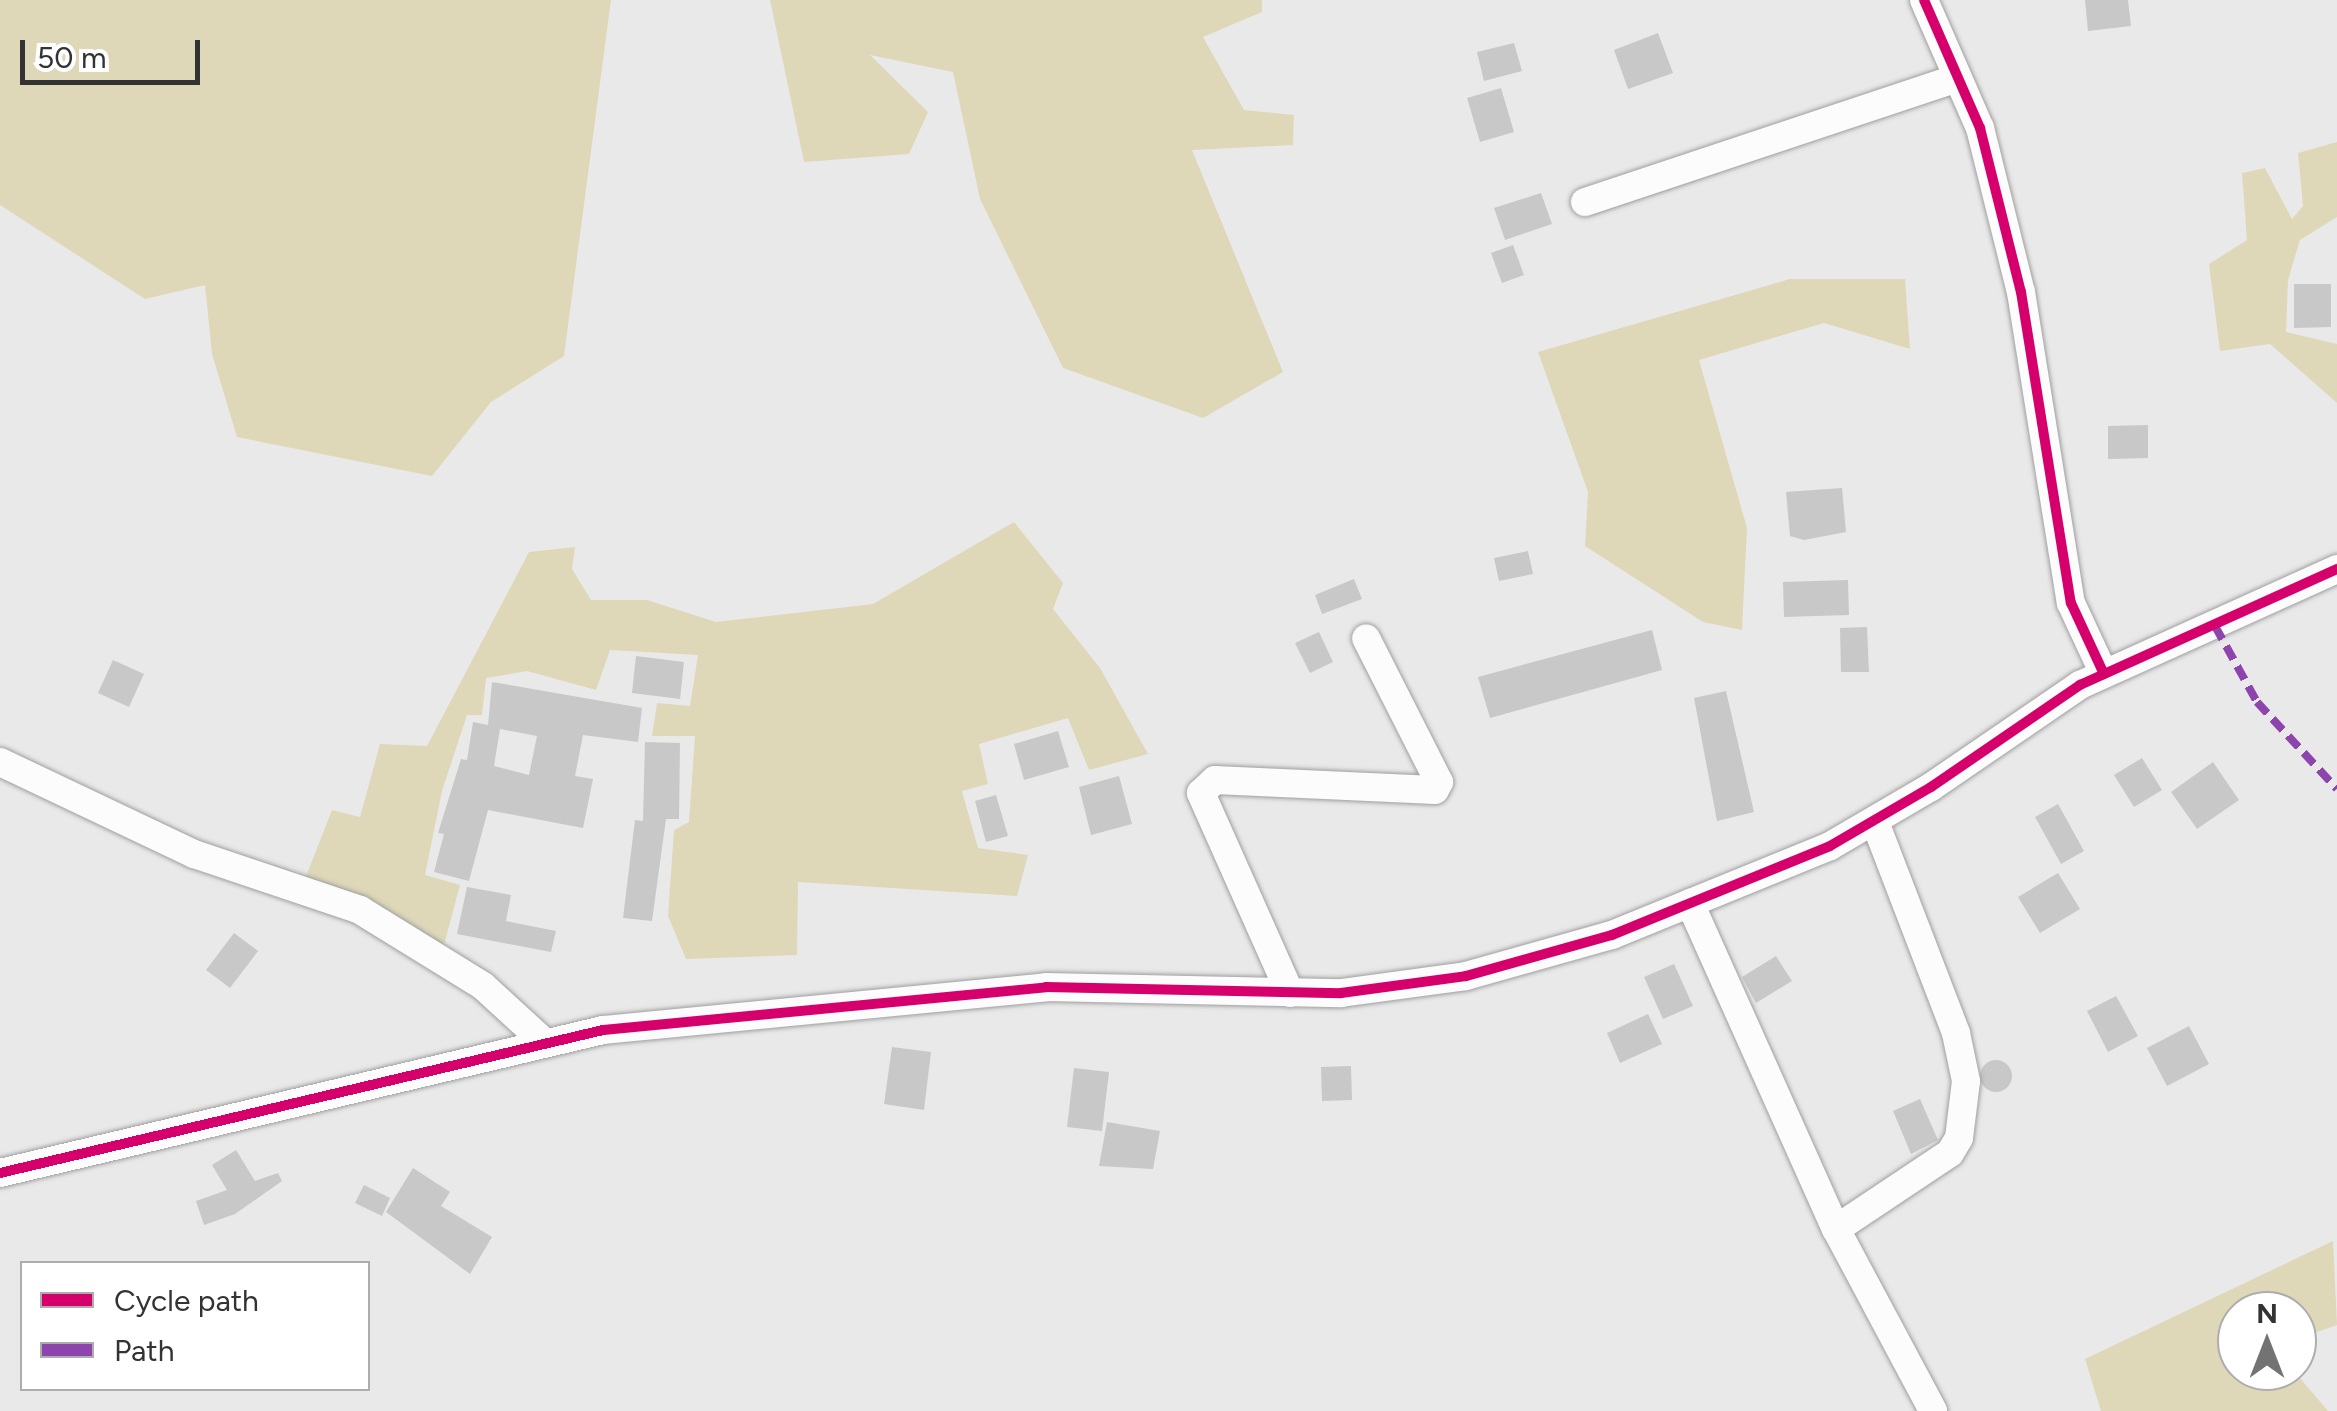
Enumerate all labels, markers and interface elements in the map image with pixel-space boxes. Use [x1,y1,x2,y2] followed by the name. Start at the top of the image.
[25,20,205,82] scale bar
[37,39,106,76] text: 50 m
[20,1261,370,1391] legend
[114,1282,259,1319] text: Cycle path
[2217,1291,2317,1391] north arrow
[2256,1296,2278,1330] text: N
[114,1332,174,1369] text: Path

